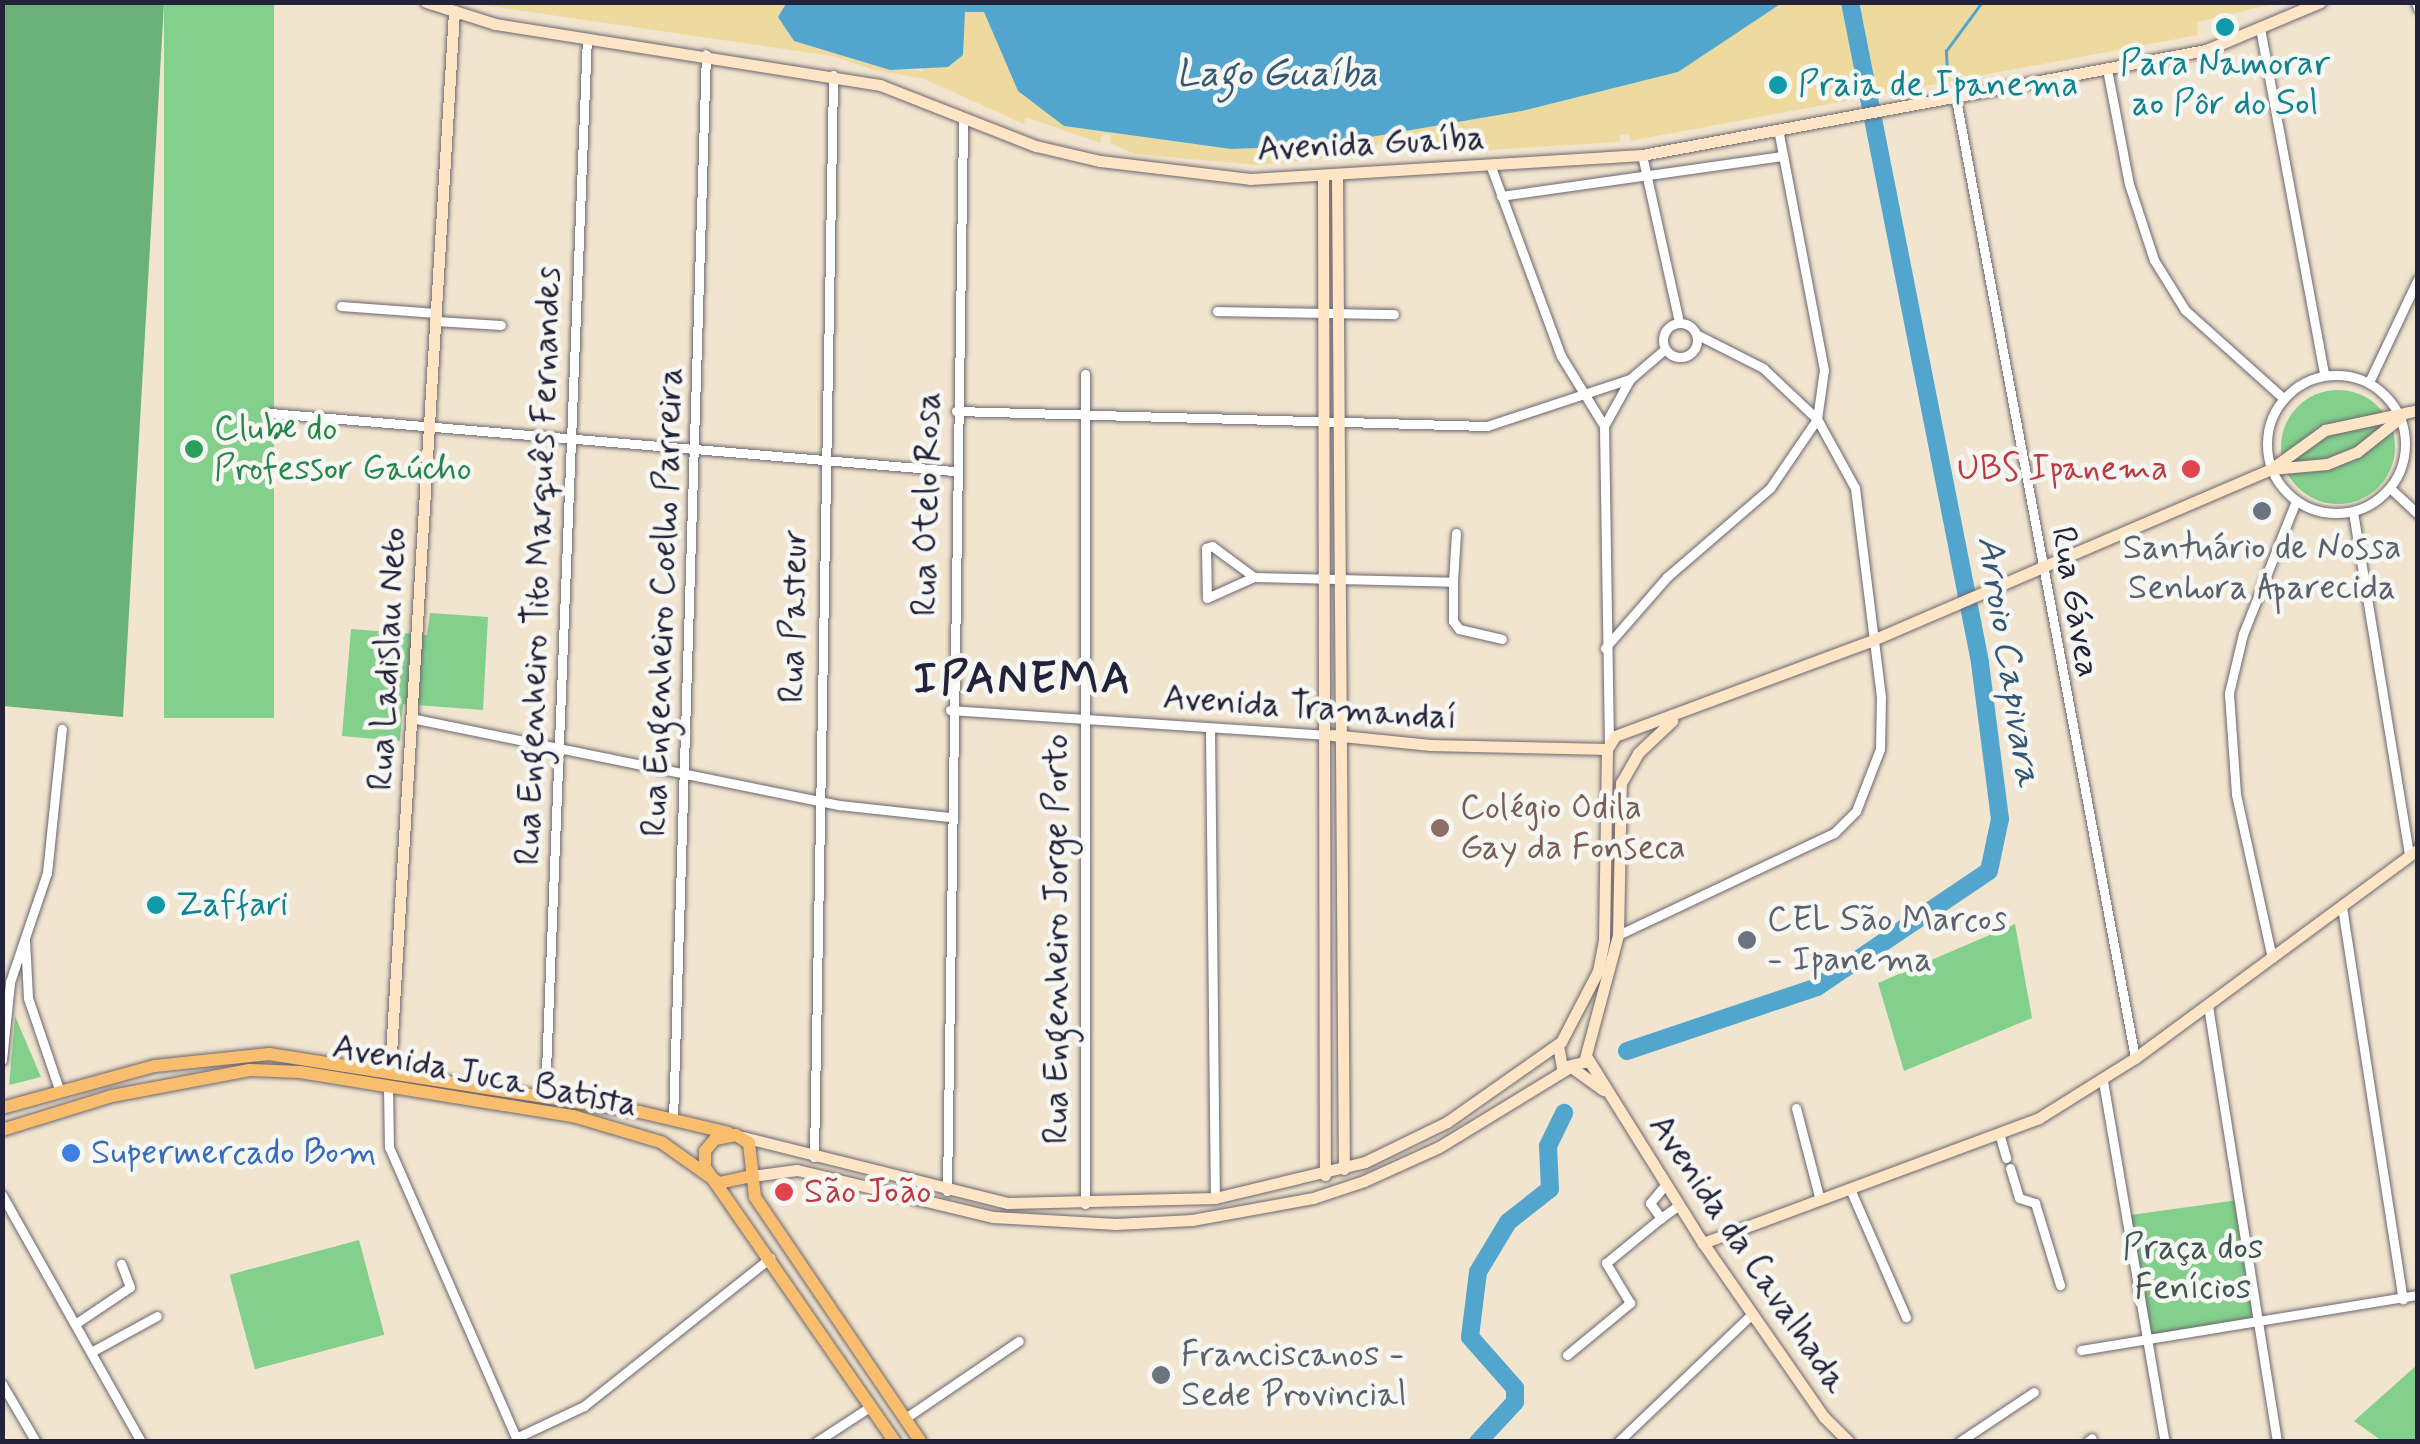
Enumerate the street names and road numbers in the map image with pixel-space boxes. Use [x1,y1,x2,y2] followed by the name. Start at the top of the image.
[1256,117,1486,171] street label: Avenida Guaíba
[508,268,570,864] street label: Rua Engenheiro Tito Marquês Fernandes
[634,367,692,837] street label: Rua Engenheiro Coelho Parreira
[904,392,950,616] street label: Rua Otelo Rosa
[2041,523,2109,681] street label: Rua Gávea
[360,527,416,791] street label: Rua Ladislau Neto
[772,531,816,701] street label: Rua Pasteur
[1161,677,1459,739] street label: Avenida Tramandaí
[1036,736,1078,1142] street label: Rua Engenheiro Jorge Porto
[330,1026,640,1126] street label: Avenida Juca Batista
[1639,1107,1857,1401] street label: Avenida da Cavalhada

